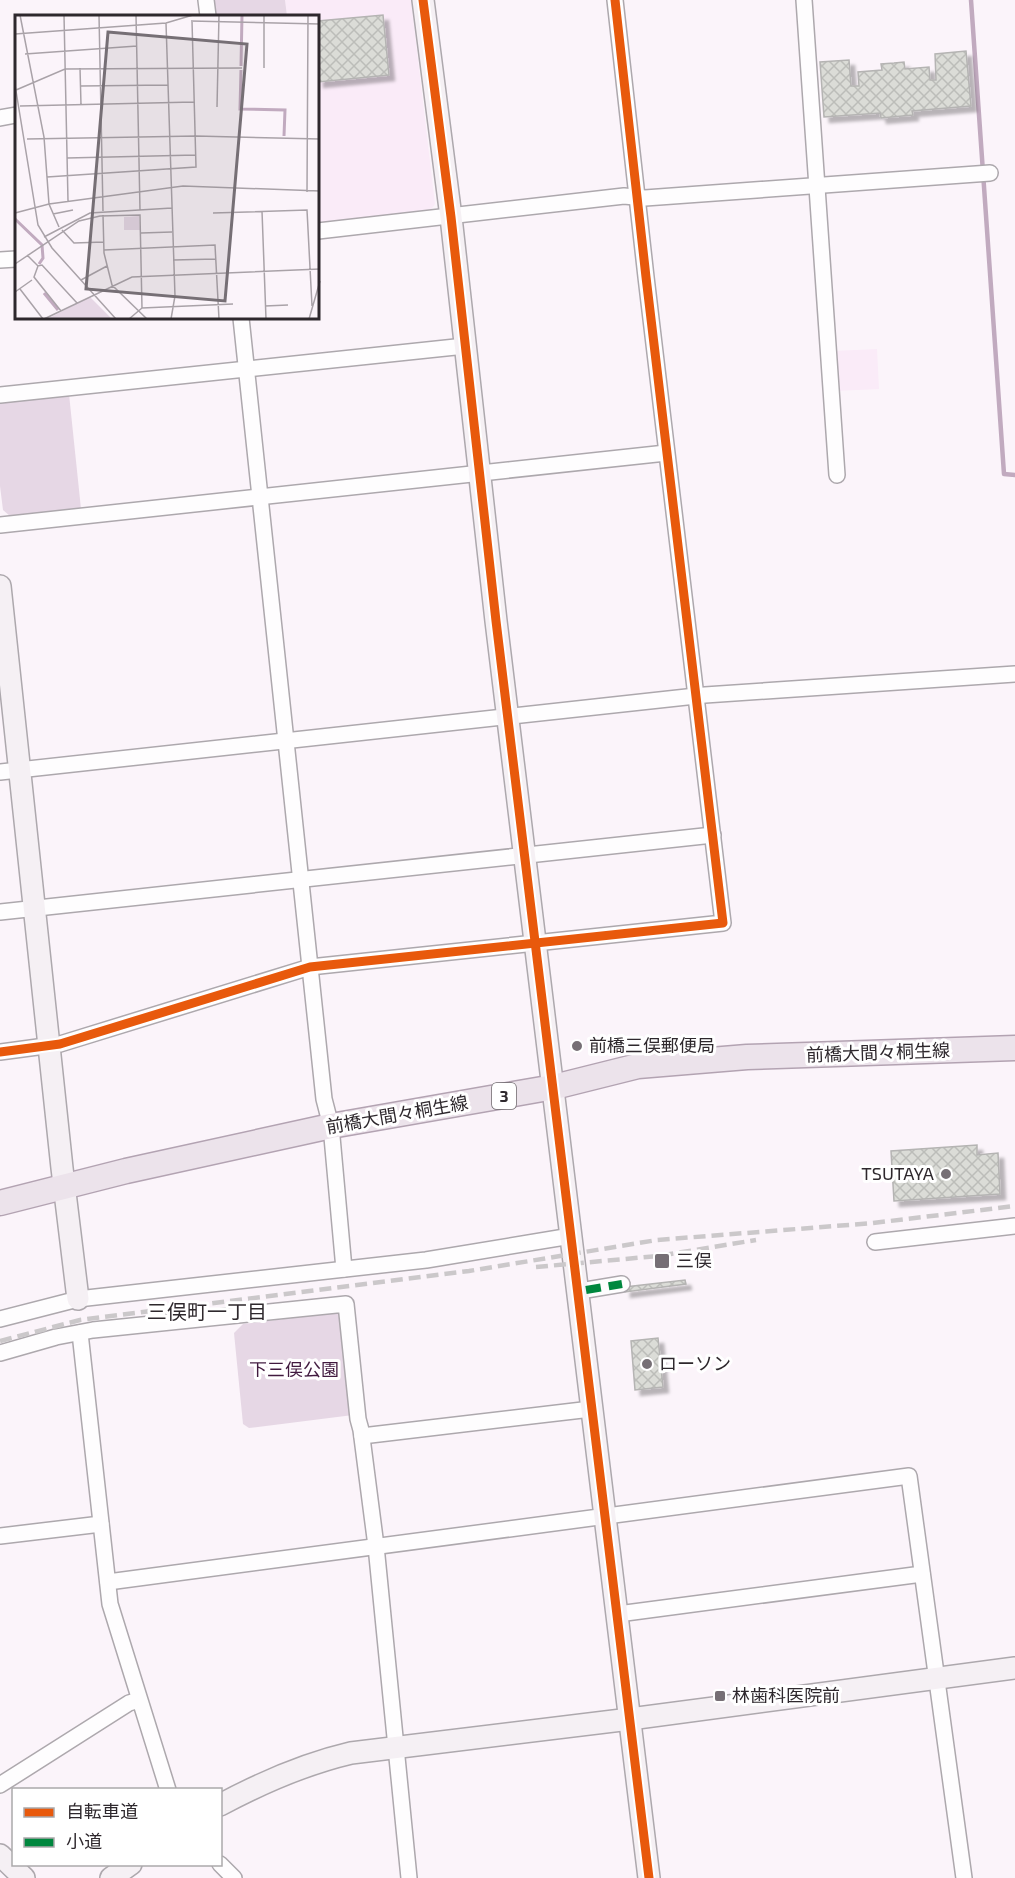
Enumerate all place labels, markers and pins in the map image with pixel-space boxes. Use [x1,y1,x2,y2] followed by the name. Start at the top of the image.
[589,1034,715,1056] place label: 前橋三俣郵便局
[570,1039,584,1053] marker: 前橋三俣郵便局
[861,1162,935,1184] place label: TSUTAYA
[939,1167,953,1181] marker: TSUTAYA
[676,1249,712,1271] place label: 三俣
[653,1252,671,1270] marker: 三俣
[659,1352,731,1374] place label: ローソン
[640,1357,654,1371] marker: ローソン
[732,1684,840,1706] place label: 林歯科医院前
[713,1689,727,1703] marker: 林歯科医院前

